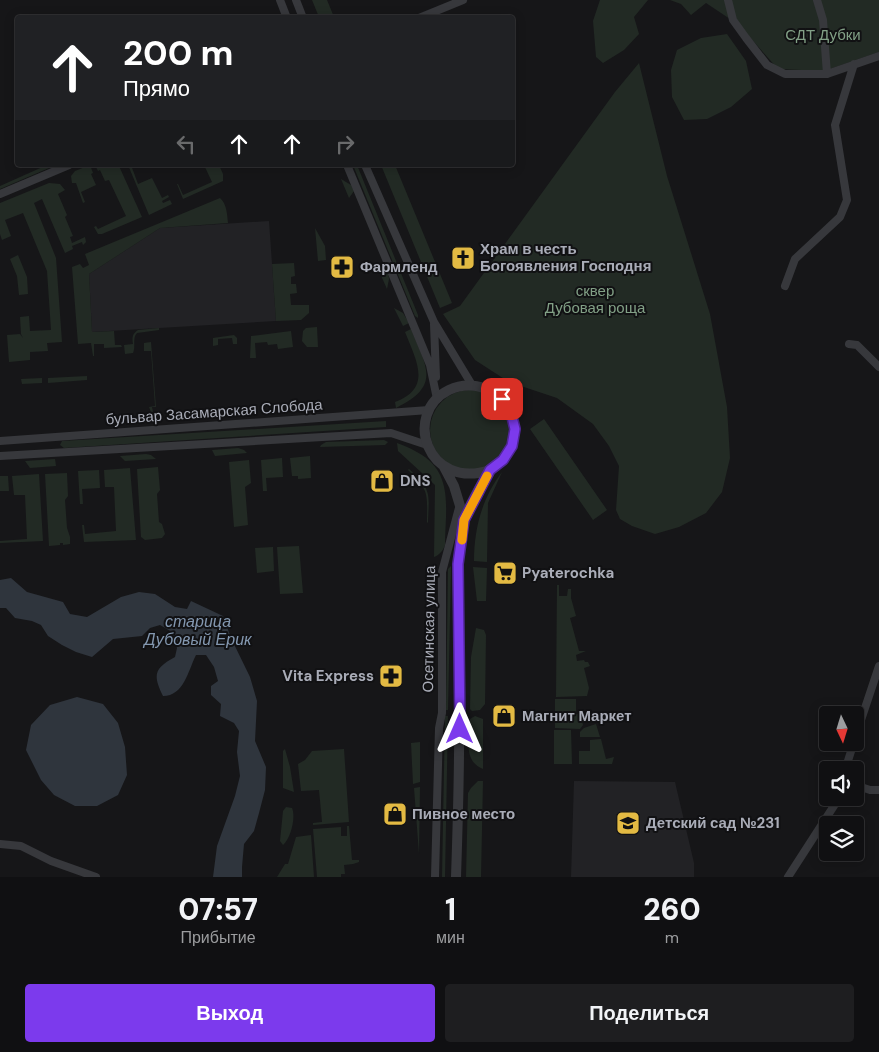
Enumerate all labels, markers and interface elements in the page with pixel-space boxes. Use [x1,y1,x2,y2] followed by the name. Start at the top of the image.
[785,25,861,45] park label: СДТ Дубки
[123,30,234,76] text: 200 m
[40,35,105,100] icon: ahead
[123,74,190,103] text: Прямо
[172,130,200,158] icon: left
[225,130,253,158] icon: ahead
[278,130,306,158] icon: ahead
[331,130,359,158] icon: right
[480,239,651,276] place label: Храм в честь Богоявления Господня
[450,245,476,271] church icon: Храм в честь Богоявления Господня
[329,254,355,280] pharmacy icon: Фармленд
[360,257,438,277] place label: Фармленд
[545,281,646,318] park label: сквер Дубовая роща
[481,378,523,420] pin
[488,385,516,413] icon: arrive
[105,394,324,430] street label: бульвар Засамарская Слобода
[369,468,395,494] shop icon: DNS
[400,471,431,491] place label: DNS
[492,560,518,586] supermarket icon: Pyaterochka
[522,563,614,583] place label: Pyaterochka
[418,565,440,692] street label: Осетинская улица
[142,611,253,650] water label: старица Дубовый Ерик
[378,663,404,689] pharmacy icon: Vita Express
[282,666,374,686] place label: Vita Express
[433,702,485,754] position arrow
[491,703,517,729] shop icon: Магнит Маркет
[522,706,632,726] place label: Магнит Маркет
[819,706,864,751] north arrow
[819,706,864,861] map controls
[819,761,864,806] button: sound
[382,801,408,827] shop icon: Пивное место
[412,804,515,824] place label: Пивное место
[615,810,641,836] school or university icon: Детский сад №231
[646,813,780,833] place label: Детский сад №231
[819,816,864,861] button: layers
[178,890,258,929] text: 07:57
[445,890,456,929] text: 1
[643,890,701,929] text: 260
[180,927,256,948] text: Прибытие
[436,927,465,948] text: мин
[665,927,679,948] text: m
[25,984,435,1042] button: Выход
[445,984,854,1042] button: Поделиться

